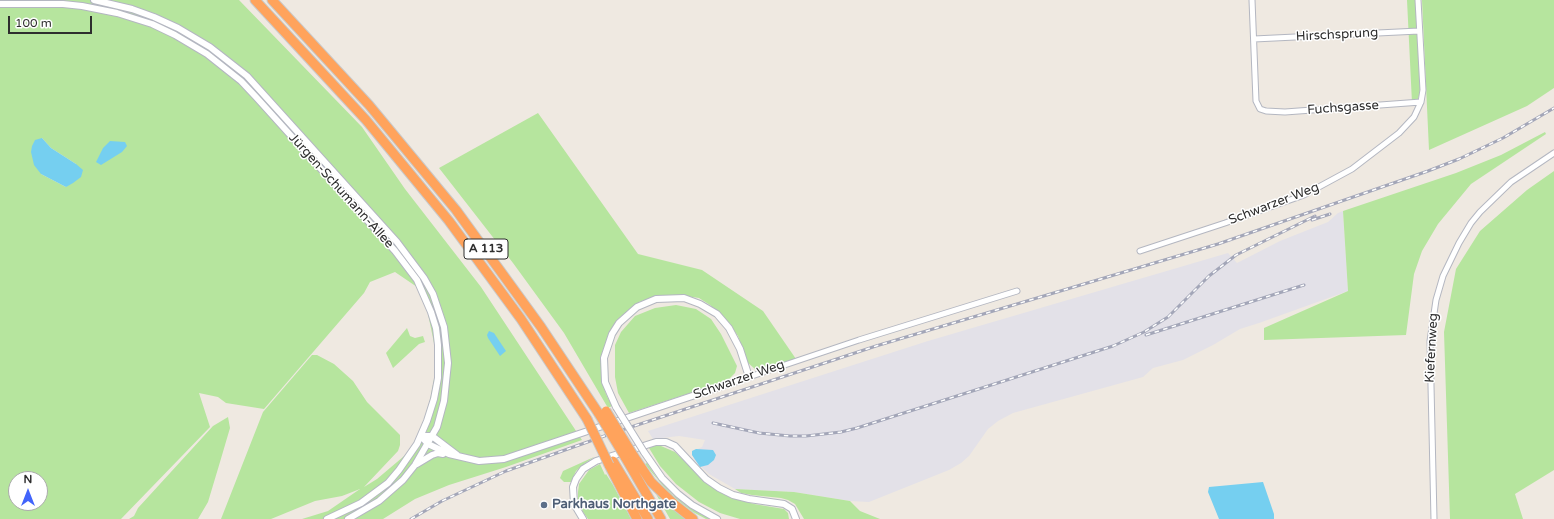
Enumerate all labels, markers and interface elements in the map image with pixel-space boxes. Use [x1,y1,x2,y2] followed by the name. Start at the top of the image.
[10,8,94,34] scale bar
[15,16,52,30] text: 100 m
[1295,25,1379,45] street label: Hirschsprung
[1307,98,1379,118] street label: Fuchsgasse
[285,130,397,252] street label: Jürgen-Schumann-Allee
[1227,180,1321,228] street label: Schwarzer Weg
[464,239,508,259] road number: A 113
[1422,313,1442,383] street label: Kiefernweg
[691,357,787,403] street label: Schwarzer Weg
[8,471,48,511] north arrow
[24,473,32,486] text: N
[552,497,676,513] place label: Parkhaus Northgate
[539,500,549,510] marker: Parkhaus Northgate

